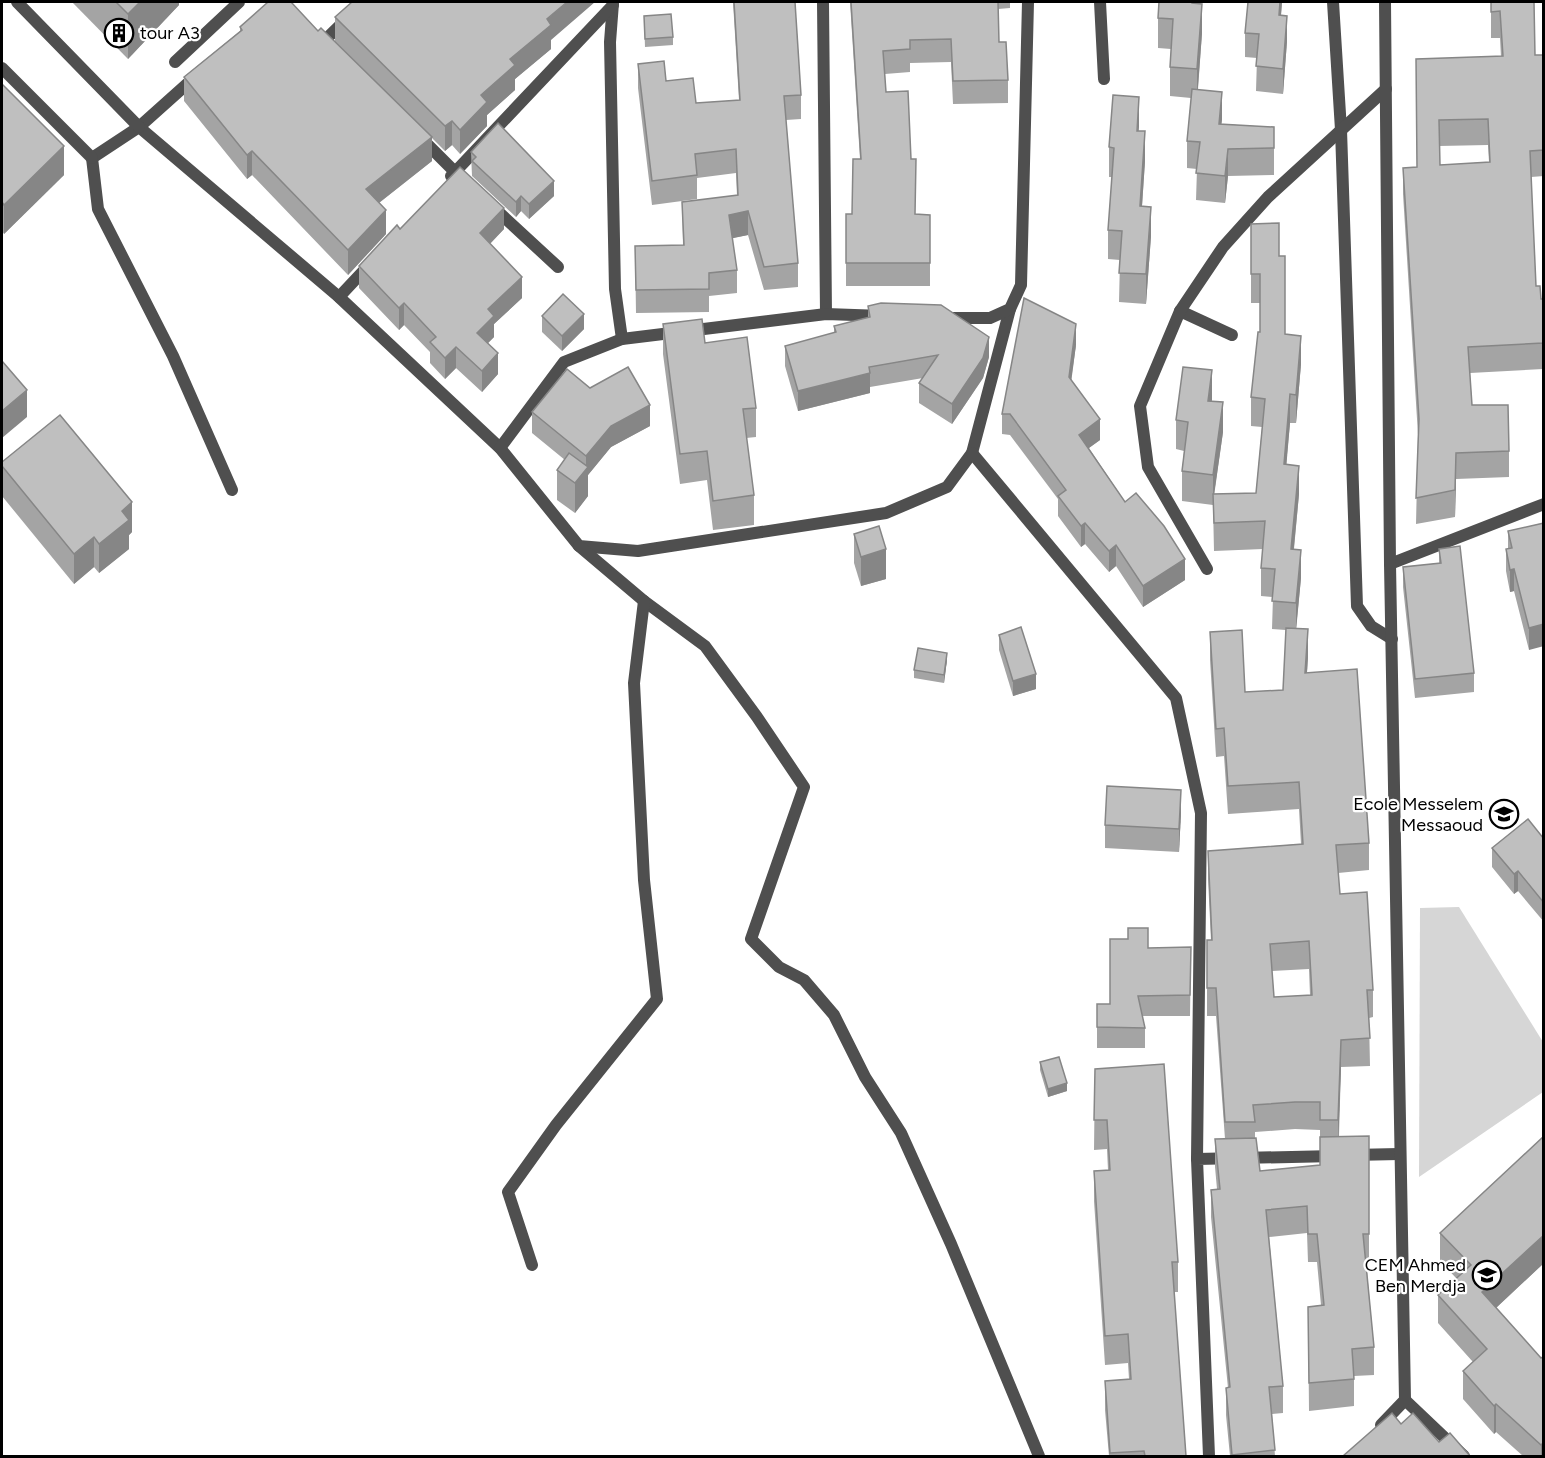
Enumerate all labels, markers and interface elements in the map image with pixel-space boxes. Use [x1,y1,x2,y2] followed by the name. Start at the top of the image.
[103,17,135,49] building icon: tour A3
[140,22,200,44] place label: tour A3
[1353,793,1483,836] place label: Ecole Messelem Messaoud
[1488,798,1520,830] school or university icon: Ecole Messelem Messaoud
[1365,1254,1466,1297] place label: CEM Ahmed Ben Merdja
[1471,1259,1503,1291] school or university icon: CEM Ahmed Ben Merdja

